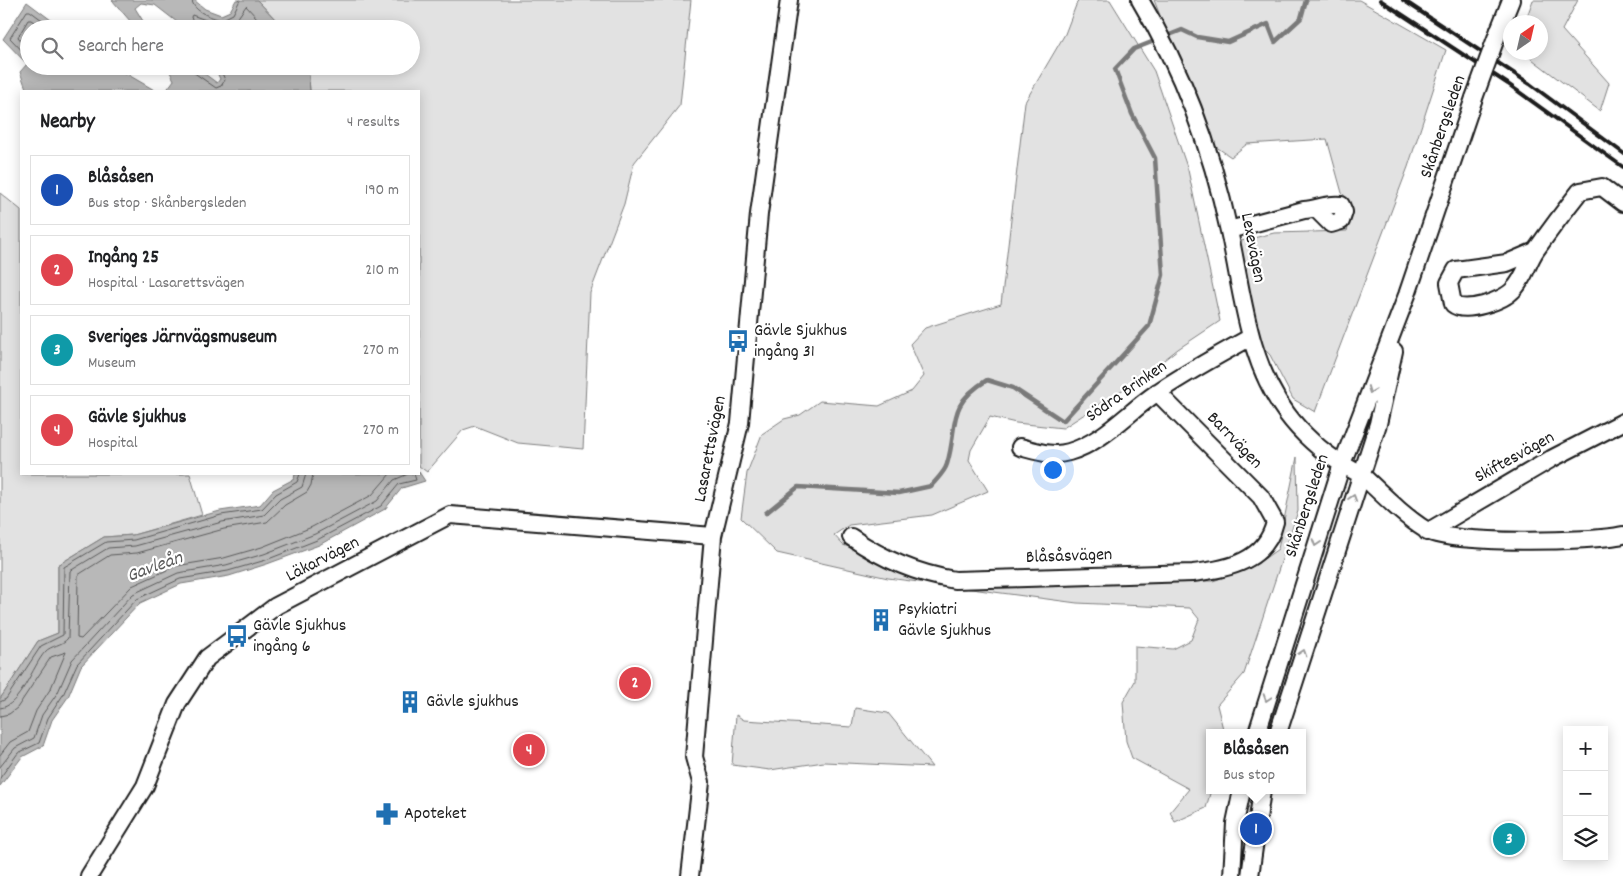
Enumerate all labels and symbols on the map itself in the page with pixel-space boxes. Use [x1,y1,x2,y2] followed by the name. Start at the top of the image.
[1503,15,1548,60] north arrow
[1415,72,1473,182] street label: Skånbergsleden
[1233,211,1271,285] street label: Lexevägen
[754,319,847,365] place label: Gävle Sjukhus ingång 31
[725,328,751,354] bus stop icon: Gävle Sjukhus ingång 31
[1081,355,1173,429] street label: Södra Brinken
[1367,385,1377,394] one-way arrow
[688,394,734,504] street label: Lasarettsvägen
[1200,407,1268,475] street label: Barrvägen
[1471,426,1559,490] street label: Skiftesvägen
[1280,451,1336,561] street label: Skånbergsleden
[1040,457,1066,483] your location
[1347,495,1357,503] one-way arrow
[282,531,364,589] street label: Läkarvägen
[1312,539,1322,547] one-way arrow
[1025,543,1113,571] street label: Blåsåsvägen
[123,545,188,591] water label: Gavleån
[898,598,991,644] place label: Psykiatri Gävle Sjukhus
[868,607,894,633] building icon: Psykiatri Gävle Sjukhus
[253,614,346,660] place label: Gävle Sjukhus ingång 6
[224,623,250,649] bus stop icon: Gävle Sjukhus ingång 6
[1297,649,1307,658] one-way arrow
[619,664,651,702] pin: 2
[397,689,423,715] building icon: Gävle sjukhus
[426,690,519,715] place label: Gävle sjukhus
[1262,693,1272,702] one-way arrow
[513,731,545,769] pin: 4
[374,801,400,827] pharmacy icon: Apoteket
[404,802,467,827] place label: Apoteket
[1240,810,1272,848] pin: 1
[1493,820,1525,858] pin: 3

